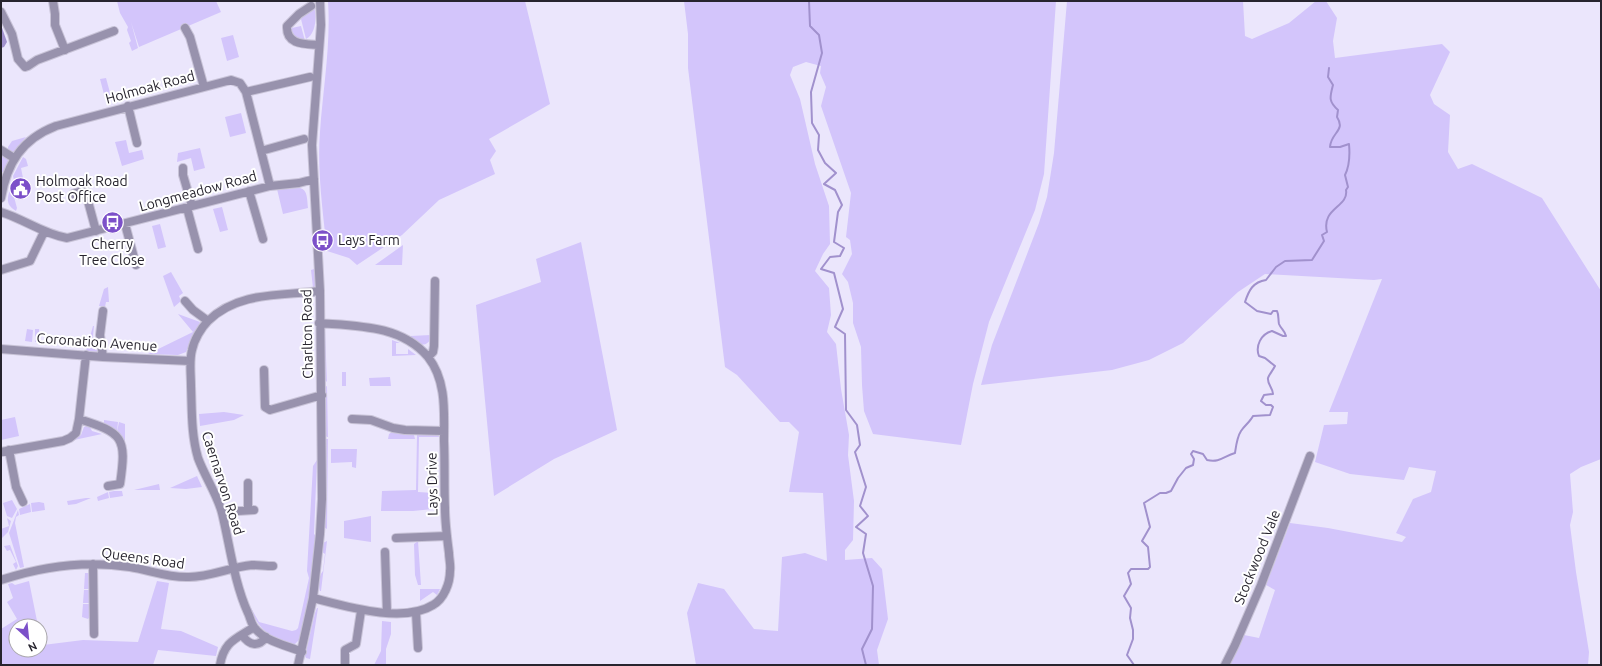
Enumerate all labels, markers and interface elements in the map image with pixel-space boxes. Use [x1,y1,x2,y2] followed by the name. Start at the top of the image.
[104,67,196,107] street label: Holmoak Road
[137,168,259,214] street label: Longmeadow Road
[36,173,128,205] place label: Holmoak Road Post Office
[7,176,33,202] public building icon: Holmoak Road Post Office
[99,209,125,235] bus stop icon: Cherry Tree Close
[310,227,336,253] bus stop icon: Lays Farm
[338,232,400,248] place label: Lays Farm
[79,236,145,268] place label: Cherry Tree Close
[298,289,316,379] street label: Charlton Road
[36,330,158,354] street label: Coronation Avenue
[199,429,247,537] street label: Caernarvon Road
[423,452,441,516] street label: Lays Drive
[1231,507,1283,607] street label: Stockwood Vale
[100,544,186,572] street label: Queens Road
[8,618,48,658] north arrow
[26,640,39,654] text: N

